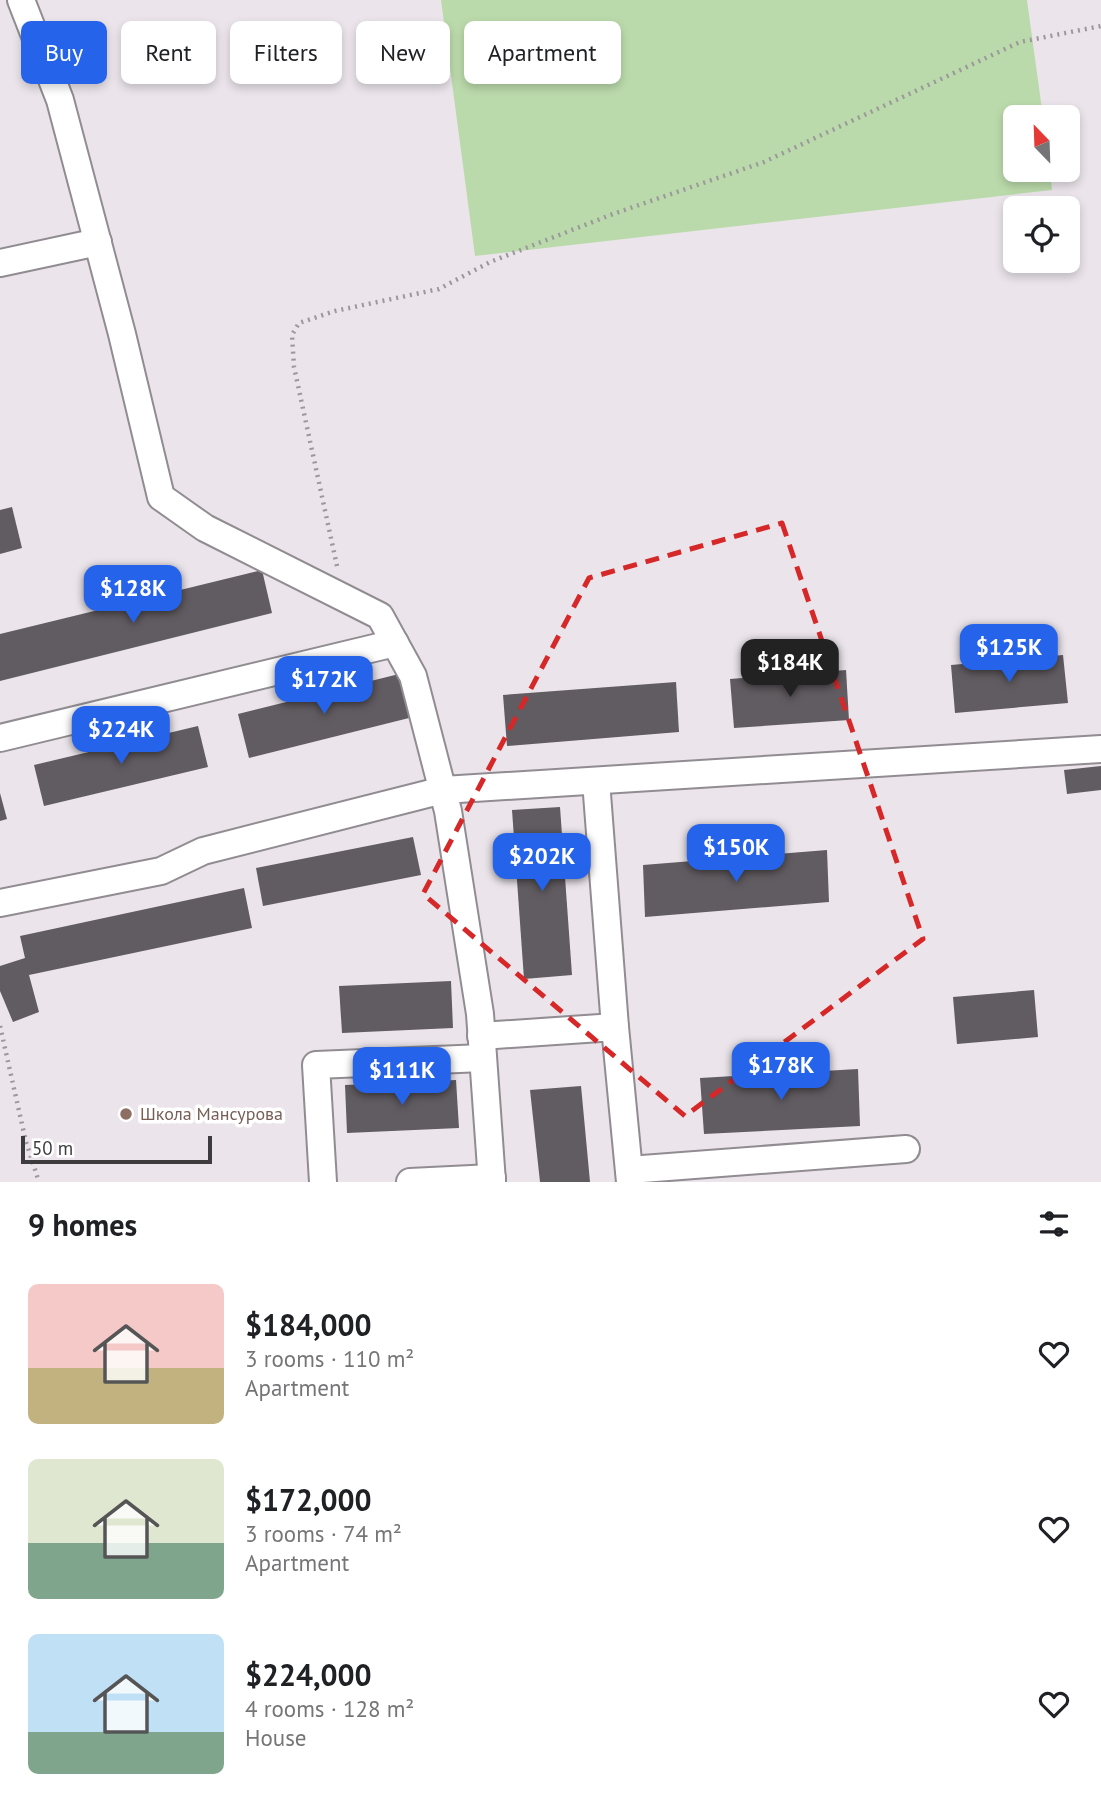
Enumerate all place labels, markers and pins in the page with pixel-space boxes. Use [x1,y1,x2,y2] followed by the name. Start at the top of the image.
[84,566,182,625] pin: $128K
[960,624,1058,684] pin: $125K
[741,640,839,699] pin: $184K
[275,656,373,716] pin: $172K
[72,706,170,766] pin: $224K
[687,824,785,884] pin: $150K
[493,834,591,893] pin: $202K
[732,1042,830,1102] pin: $178K
[353,1048,451,1107] pin: $111K
[140,1102,283,1125] place label: Школа Мансурова
[118,1106,134,1122] marker: Школа Мансурова

